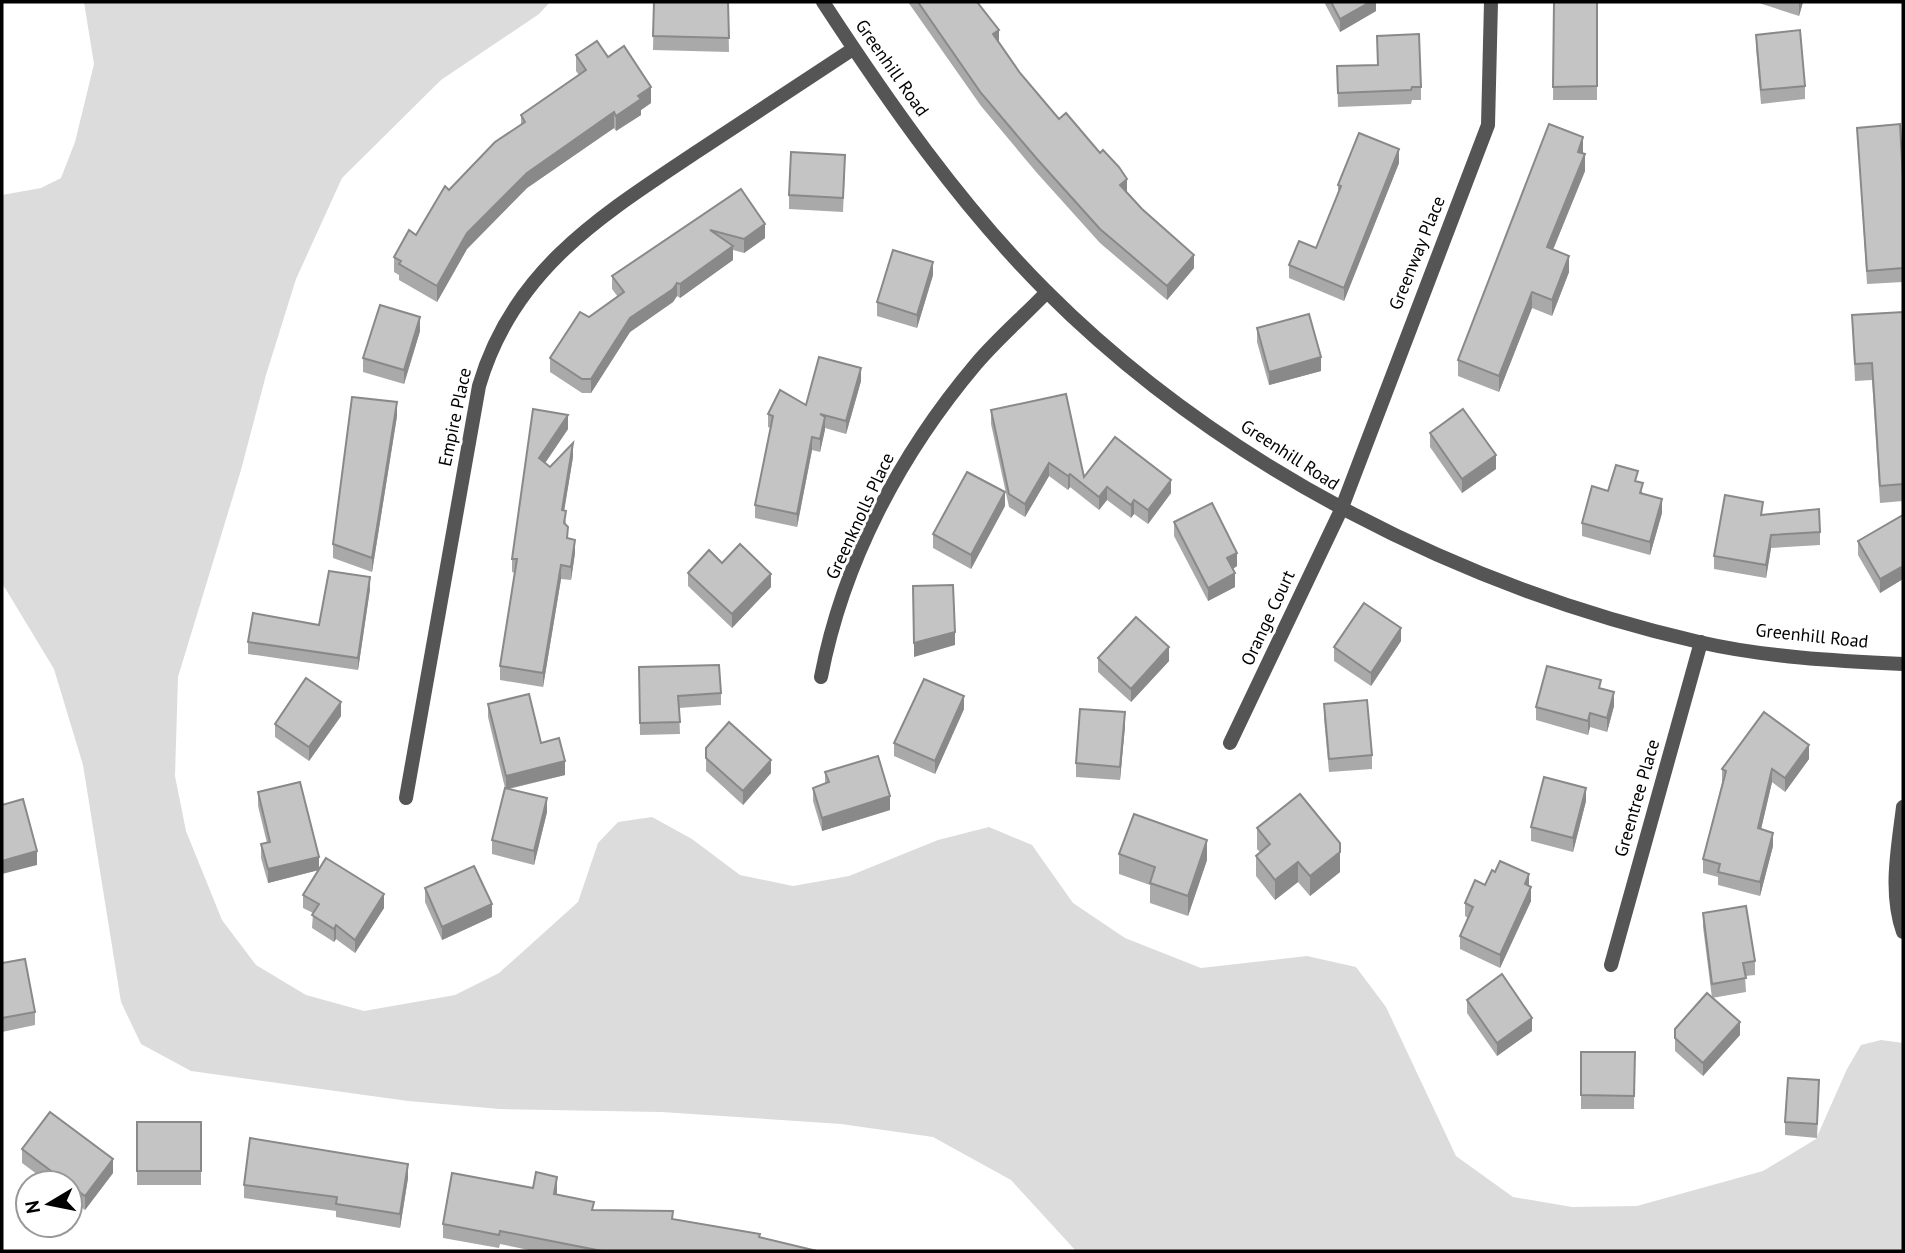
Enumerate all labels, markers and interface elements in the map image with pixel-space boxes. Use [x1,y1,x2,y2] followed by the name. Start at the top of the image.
[851,15,934,121] street label: Greenhill Road
[1383,192,1450,313] street label: Greenway Place
[433,366,476,468] street label: Empire Place
[1237,414,1344,495] street label: Greenhill Road
[820,449,899,583] street label: Greenknolls Place
[1235,566,1300,669] street label: Orange Court
[1755,618,1870,653] street label: Greenhill Road
[1609,736,1664,859] street label: Greentree Place
[14,1169,84,1239] north arrow
[19,1199,45,1215] text: N

